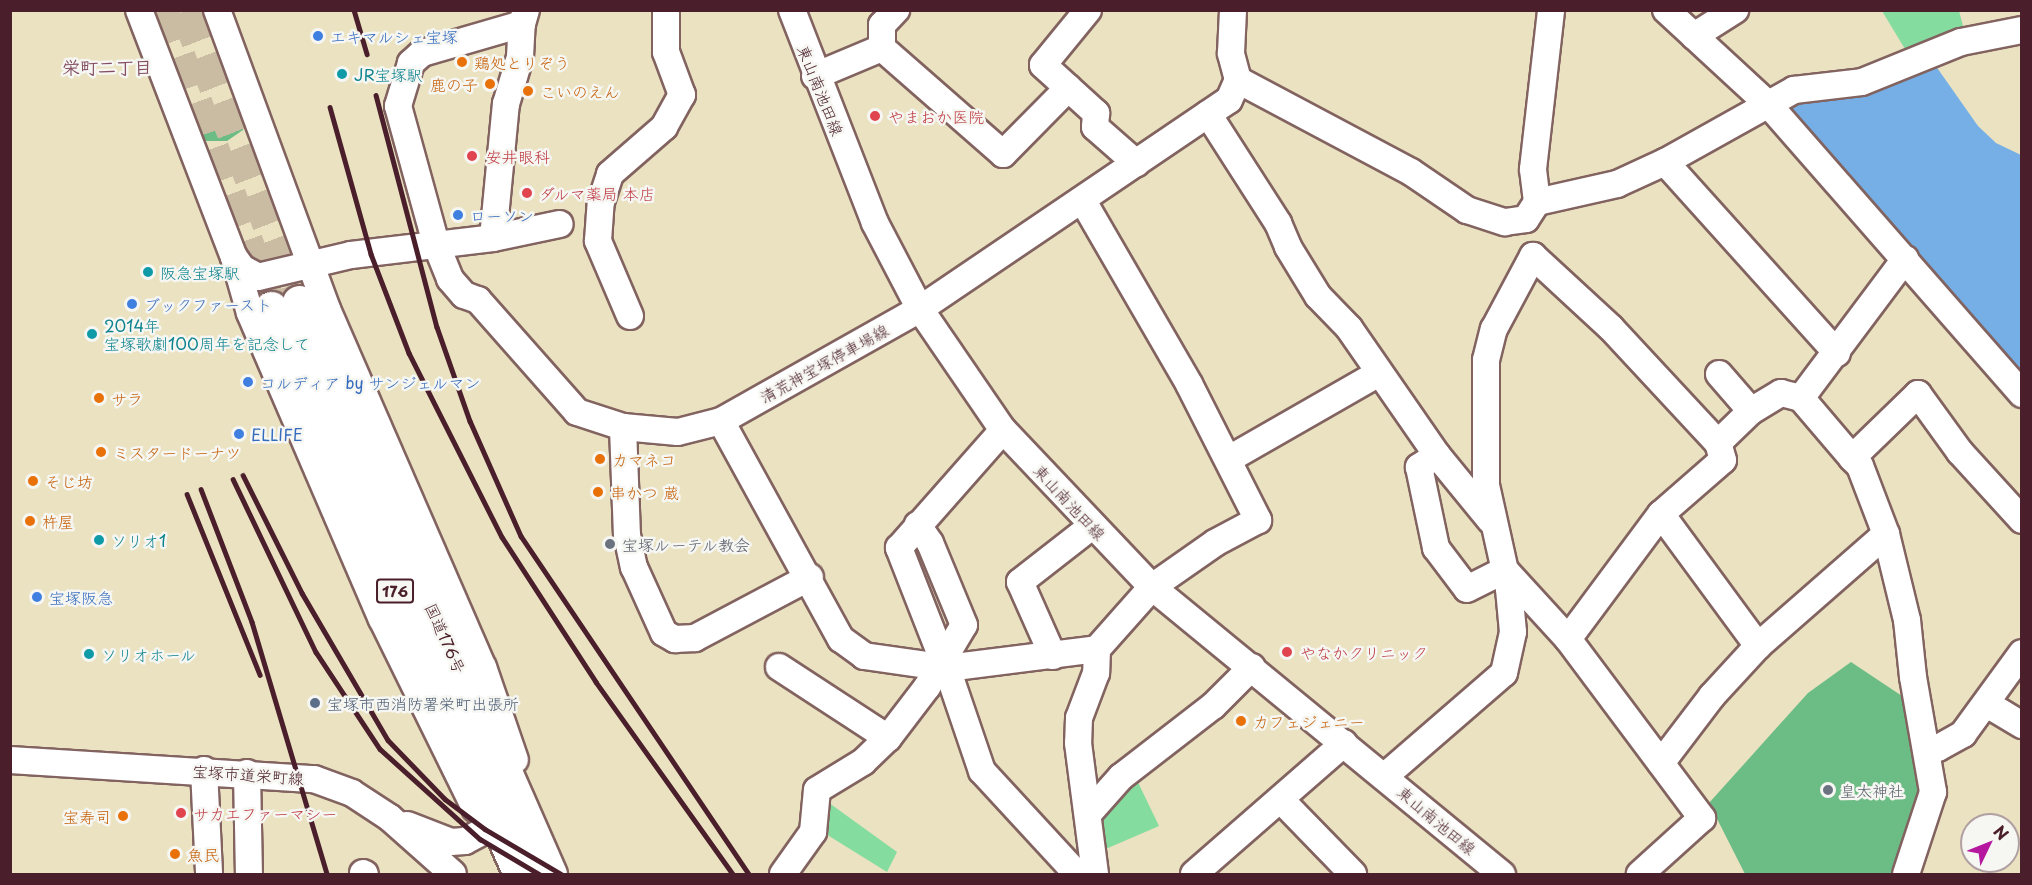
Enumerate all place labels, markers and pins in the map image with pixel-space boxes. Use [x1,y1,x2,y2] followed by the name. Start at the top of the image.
[330,26,458,46] place label: エキマルシェ宝塚
[311,29,325,43] marker: エキマルシェ宝塚
[474,52,570,72] place label: 鶏処とりぞう
[455,55,469,69] marker: 鶏処とりぞう
[354,64,423,84] place label: JR宝塚駅
[335,67,349,81] marker: JR宝塚駅
[430,74,478,94] place label: 鹿の子
[483,77,497,91] marker: 鹿の子
[540,81,620,101] place label: こいのえん
[521,84,535,98] marker: こいのえん
[888,106,984,126] place label: やまおか医院
[866,107,884,125] marker: やまおか医院
[486,146,550,166] place label: 安井眼科
[463,147,481,165] marker: 安井眼科
[539,183,656,203] place label: ダルマ薬局 本店
[520,186,534,200] marker: ダルマ薬局 本店
[470,205,534,225] place label: ローソン
[451,208,465,222] marker: ローソン
[160,262,240,282] place label: 阪急宝塚駅
[141,265,155,279] marker: 阪急宝塚駅
[144,294,272,314] place label: ブックファースト
[125,297,139,311] marker: ブックファースト
[104,315,311,353] place label: 2014年 宝塚歌劇100周年を記念して
[85,327,99,341] marker: 2014年 宝塚歌劇100周年を記念して
[260,372,481,392] place label: コルディア by サンジェルマン
[241,375,255,389] marker: コルディア by サンジェルマン
[111,388,143,408] place label: サラ
[92,391,106,405] marker: サラ
[251,424,303,444] place label: ELLIFE
[232,427,246,441] marker: ELLIFE
[113,442,241,462] place label: ミスタードーナツ
[94,445,108,459] marker: ミスタードーナツ
[612,449,676,469] place label: カマネコ
[593,452,607,466] marker: カマネコ
[45,471,93,491] place label: そじ坊
[26,474,40,488] marker: そじ坊
[610,482,679,502] place label: 串かつ 蔵
[591,485,605,499] marker: 串かつ 蔵
[42,511,74,531] place label: 杵屋
[23,514,37,528] marker: 杵屋
[111,530,166,550] place label: ソリオ1
[92,533,106,547] marker: ソリオ1
[622,534,751,554] place label: 宝塚ルーテル教会
[603,537,617,551] marker: 宝塚ルーテル教会
[49,587,113,607] place label: 宝塚阪急
[30,590,44,604] marker: 宝塚阪急
[1300,642,1428,662] place label: やなかクリニック
[1278,643,1296,661] marker: やなかクリニック
[101,644,197,664] place label: ソリオホール
[82,647,96,661] marker: ソリオホール
[327,693,519,713] place label: 宝塚市西消防署栄町出張所
[308,696,322,710] marker: 宝塚市西消防署栄町出張所
[1253,711,1365,731] place label: カフェジェニー
[1234,714,1248,728] marker: カフェジェニー
[1840,780,1904,800] place label: 皇太神社
[1821,783,1835,797] marker: 皇太神社
[193,803,337,823] place label: サカエファーマシー
[63,806,111,826] place label: 宝寿司
[174,806,188,820] marker: サカエファーマシー
[116,809,130,823] marker: 宝寿司
[187,844,219,864] place label: 魚民
[168,847,182,861] marker: 魚民

